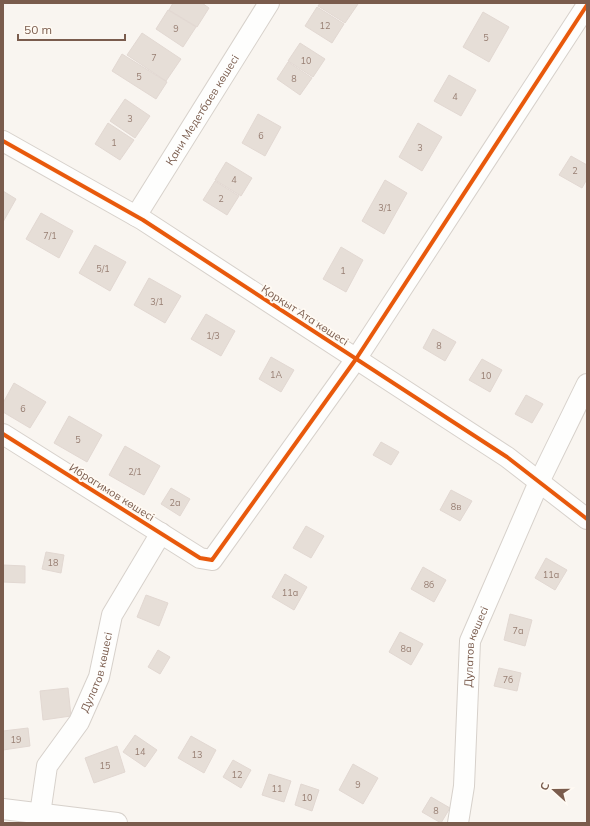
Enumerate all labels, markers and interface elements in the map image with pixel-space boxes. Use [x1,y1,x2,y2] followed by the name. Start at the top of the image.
[18,16,125,42] scale bar
[320,20,330,31] house number: 12
[24,22,52,37] text: 50 m
[173,23,179,34] house number: 9
[483,32,489,43] house number: 5
[151,52,157,63] house number: 7
[162,52,242,168] street label: Қани Медетбаев көшесі
[301,55,311,66] house number: 10
[136,71,142,82] house number: 5
[291,73,297,84] house number: 8
[452,91,458,102] house number: 4
[127,113,133,124] house number: 3
[258,130,264,141] house number: 6
[111,137,117,148] house number: 1
[417,142,423,153] house number: 3
[572,165,578,176] house number: 2
[231,174,237,185] house number: 4
[218,193,224,204] house number: 2
[378,202,392,213] house number: 3/1
[43,230,57,241] house number: 7/1
[96,263,110,274] house number: 5/1
[340,265,346,276] house number: 1
[259,282,351,348] street label: Қорқыт Ата көшесі
[150,296,164,307] house number: 3/1
[206,330,220,341] house number: 1/3
[436,340,442,351] house number: 8
[270,369,282,380] house number: 1А
[481,370,491,381] house number: 10
[20,403,26,414] house number: 6
[75,434,81,445] house number: 5
[67,460,157,524] street label: Ибрагимов көшесі
[128,466,142,477] house number: 2/1
[170,497,180,508] house number: 2а
[451,501,461,512] house number: 8в
[48,557,58,568] house number: 18
[543,569,559,580] house number: 11а
[424,579,434,590] house number: 8б
[282,587,298,598] house number: 11а
[461,604,491,688] street label: Дулатов көшесі
[513,625,523,636] house number: 7а
[77,631,115,715] street label: Дулатов көшесі
[401,643,411,654] house number: 8а
[503,674,513,685] house number: 7б
[11,734,21,745] house number: 19
[135,746,146,757] house number: 14
[192,749,202,760] house number: 13
[100,760,111,771] house number: 15
[232,769,242,780] house number: 12
[534,770,574,810] north arrow
[355,779,361,790] house number: 9
[537,780,553,792] text: С
[272,783,282,794] house number: 11
[302,792,312,803] house number: 10
[433,805,439,816] house number: 8

